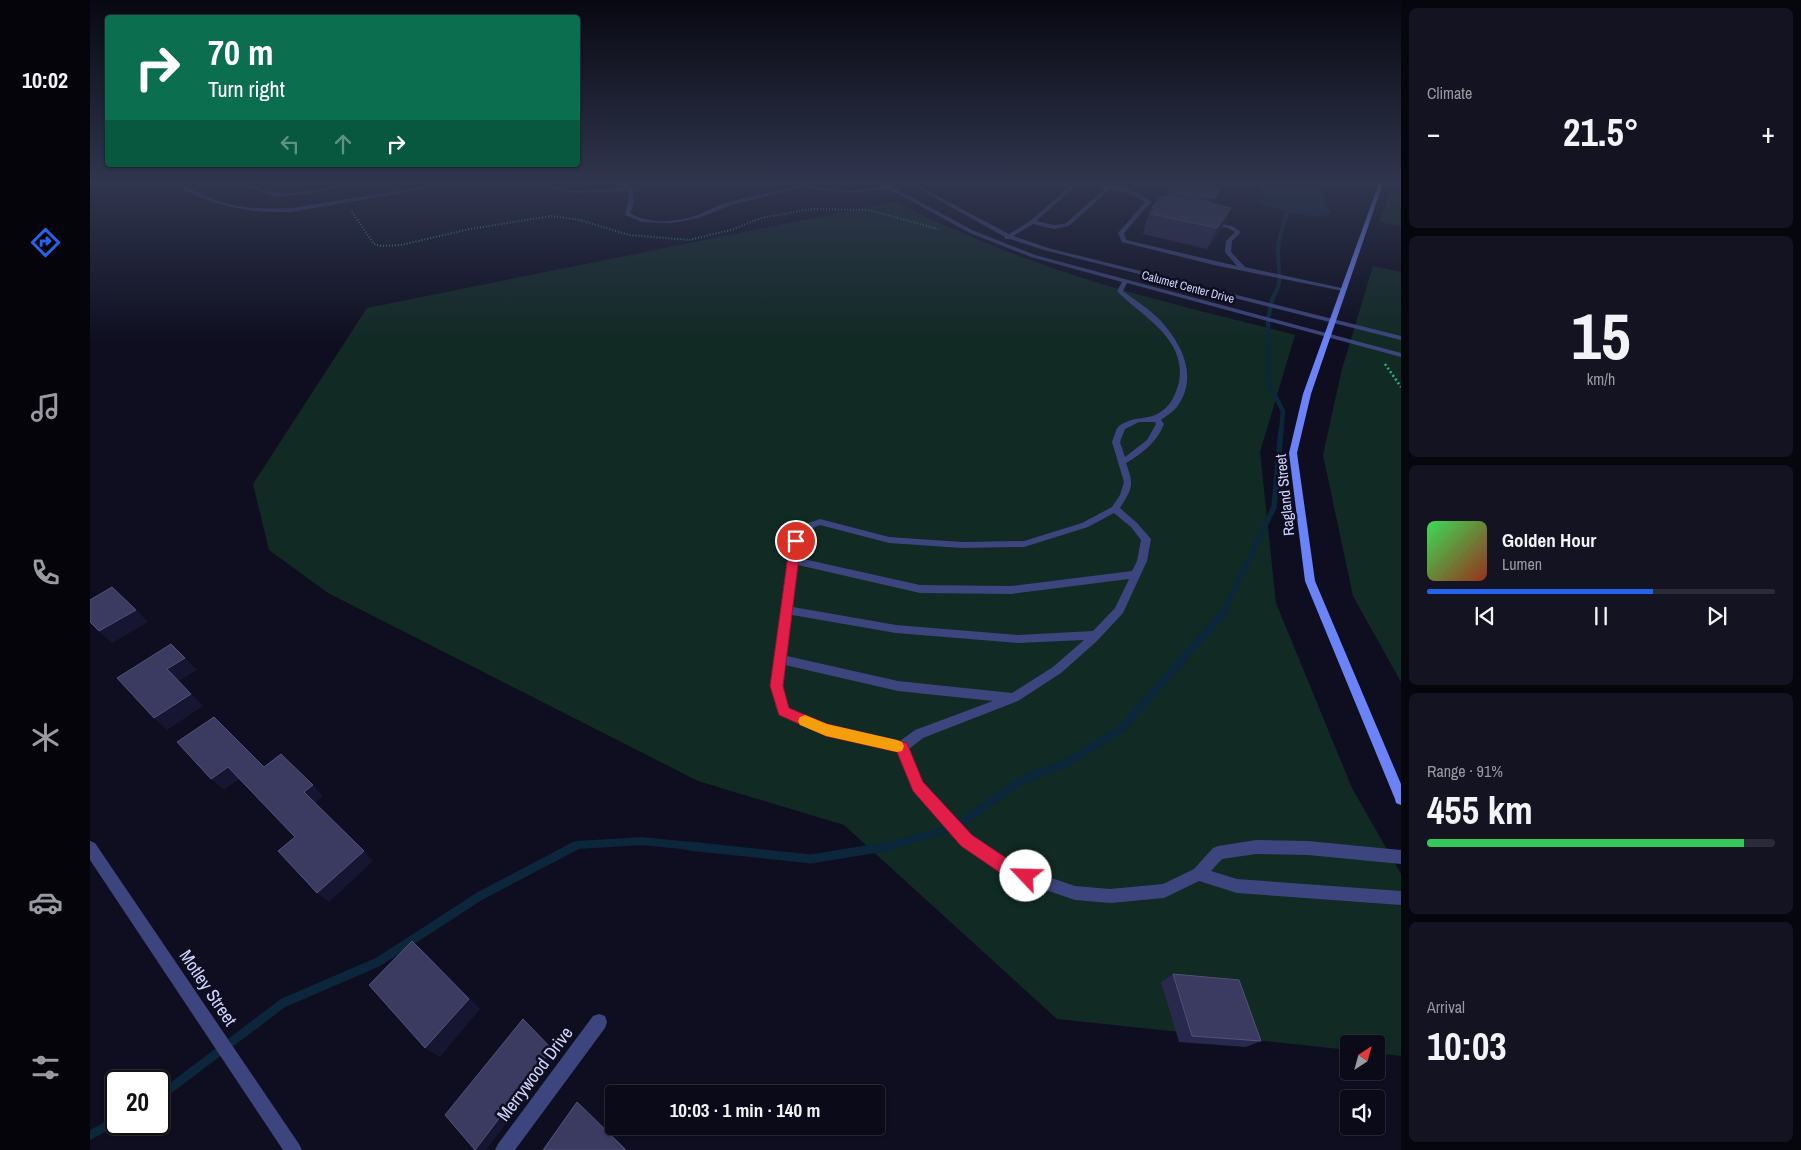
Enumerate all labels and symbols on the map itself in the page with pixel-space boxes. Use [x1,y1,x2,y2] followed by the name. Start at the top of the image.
[1140,267,1236,307] street label: Calumet Center Drive
[1270,453,1299,537] street label: Ragland Street
[775,520,817,562] pin
[999,849,1051,901] position arrow
[174,945,243,1031] street label: Motley Street
[491,1021,578,1126] street label: Merrywood Drive
[1340,1035,1385,1080] north arrow
[105,1070,170,1135] speed limit sign: 20

